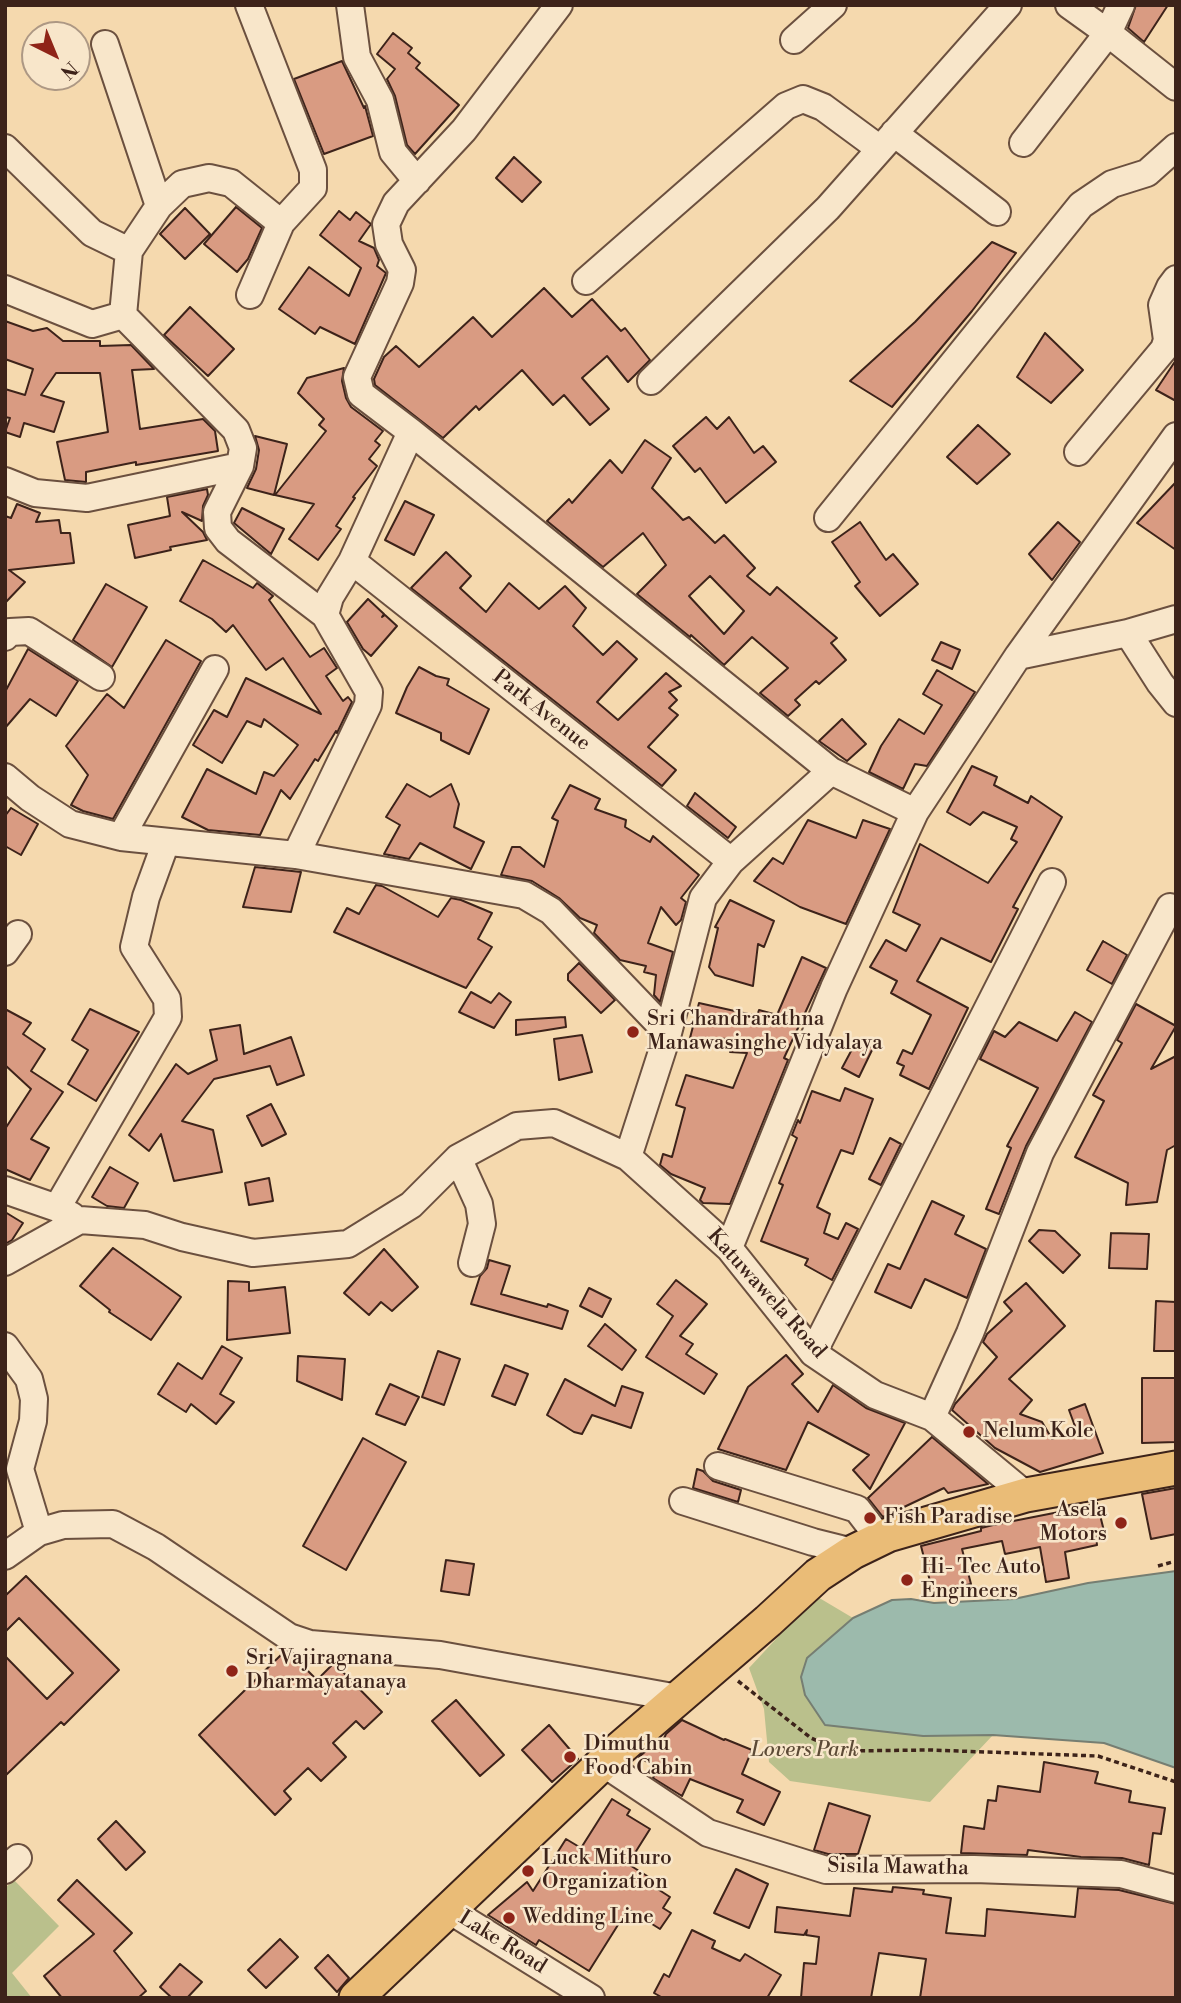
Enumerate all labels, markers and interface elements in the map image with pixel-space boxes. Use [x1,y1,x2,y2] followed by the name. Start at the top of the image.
[21,21,91,91] north arrow
[55,56,83,84] text: N
[487,665,595,757] street label: Park Avenue
[647,1007,883,1057] place label: Sri Chandrarathna Manawasinghe Vidyalaya
[625,1024,641,1040] marker: Sri Chandrarathna Manawasinghe Vidyalaya
[701,1224,831,1364] street label: Katuwawela Road
[983,1419,1094,1445] place label: Nelum Kole
[961,1424,977,1440] marker: Nelum Kole
[1040,1498,1107,1548] place label: Asela Motors
[884,1505,1013,1531] place label: Fish Paradise
[862,1510,878,1526] marker: Fish Paradise
[1113,1515,1129,1531] marker: Asela Motors
[921,1555,1041,1605] place label: Hi- Tec Auto Engineers
[899,1572,915,1588] marker: Hi- Tec Auto Engineers
[246,1646,407,1696] place label: Sri Vajiragnana Dharmayatanaya
[224,1663,240,1679] marker: Sri Vajiragnana Dharmayatanaya
[584,1732,693,1782] place label: Dimuthu Food Cabin
[751,1738,859,1764] park label: Lovers Park
[562,1749,578,1765] marker: Dimuthu Food Cabin
[542,1846,672,1896] place label: Luck Mithuro Organization
[827,1854,969,1882] street label: Sisila Mawatha
[520,1863,536,1879] marker: Luck Mithuro Organization
[523,1905,654,1931] place label: Wedding Line
[453,1906,551,1980] street label: Lake Road
[501,1910,517,1926] marker: Wedding Line

